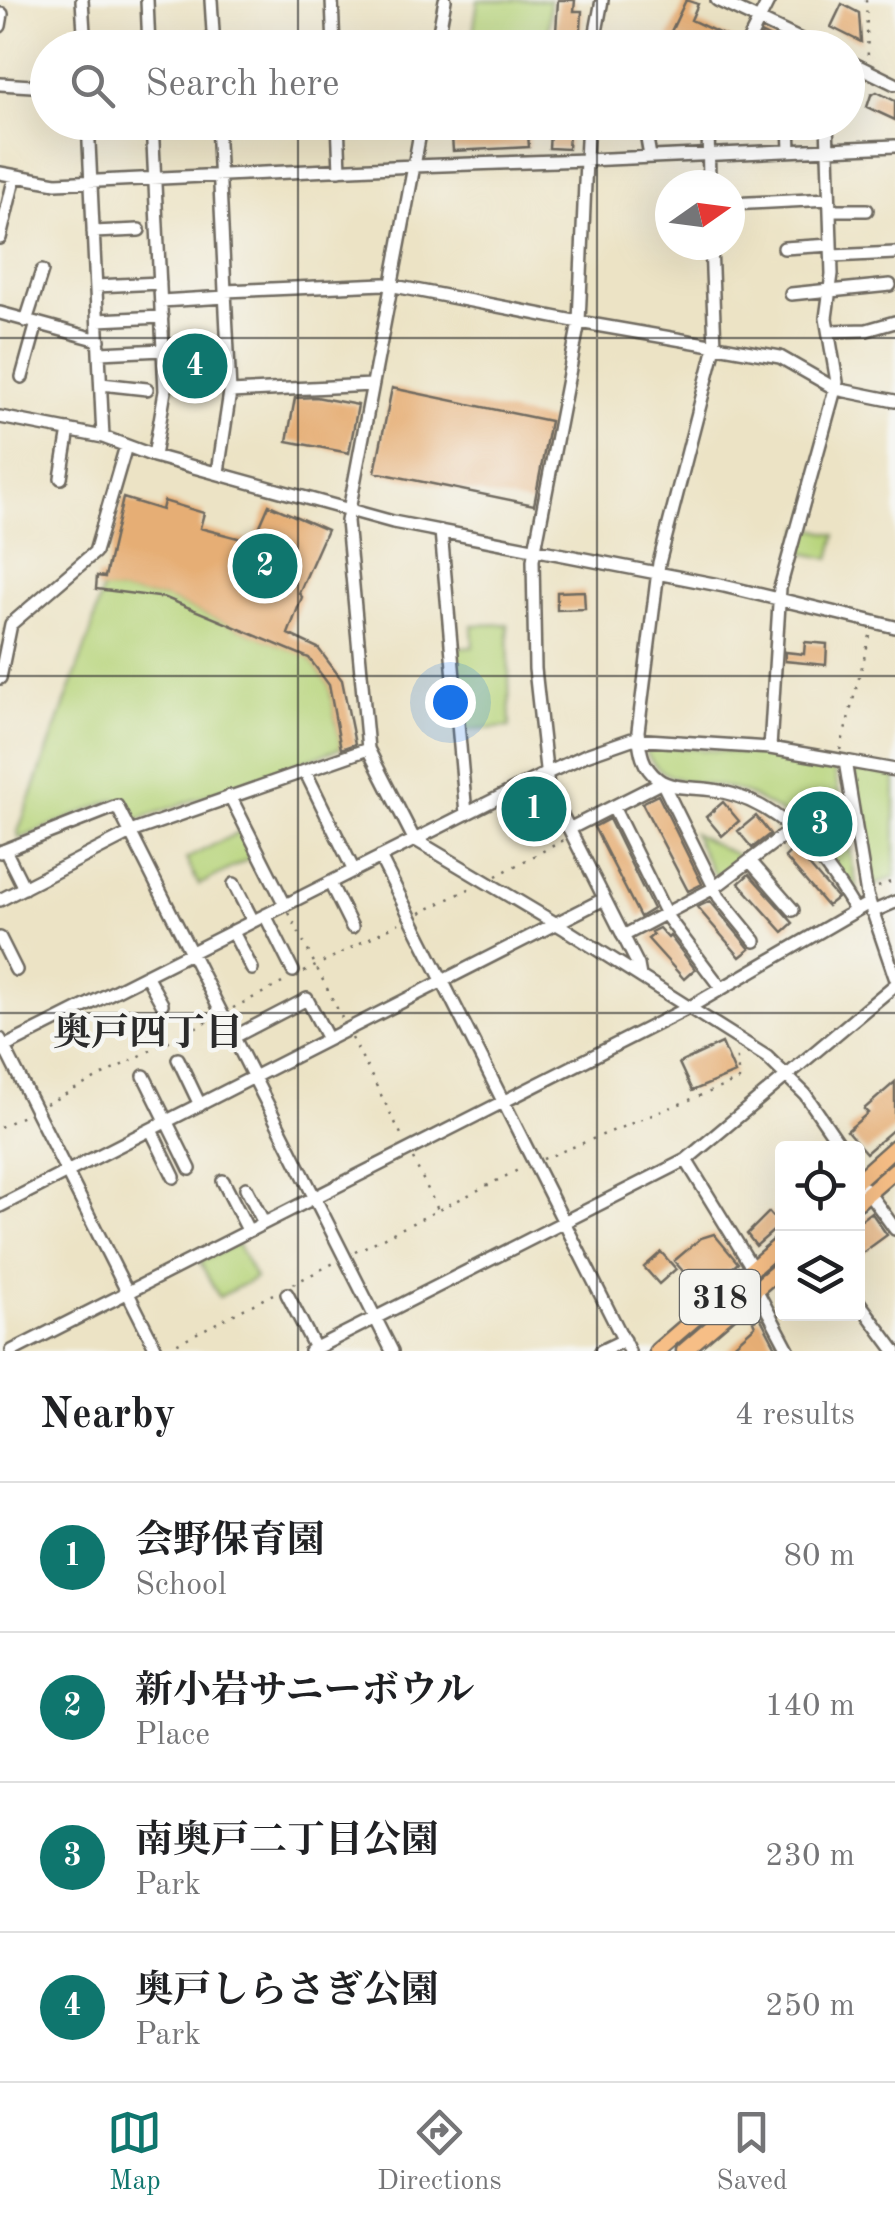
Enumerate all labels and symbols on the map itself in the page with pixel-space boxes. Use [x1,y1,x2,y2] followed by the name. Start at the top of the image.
[655,170,745,260] north arrow
[162,328,228,404] pin: 4
[232,528,298,604] pin: 2
[425,677,476,728] your location
[502,772,566,846] pin: 1
[788,786,852,862] pin: 3
[53,1012,243,1054] district label: 奥戸四丁目
[680,1270,760,1324] road number: 318

